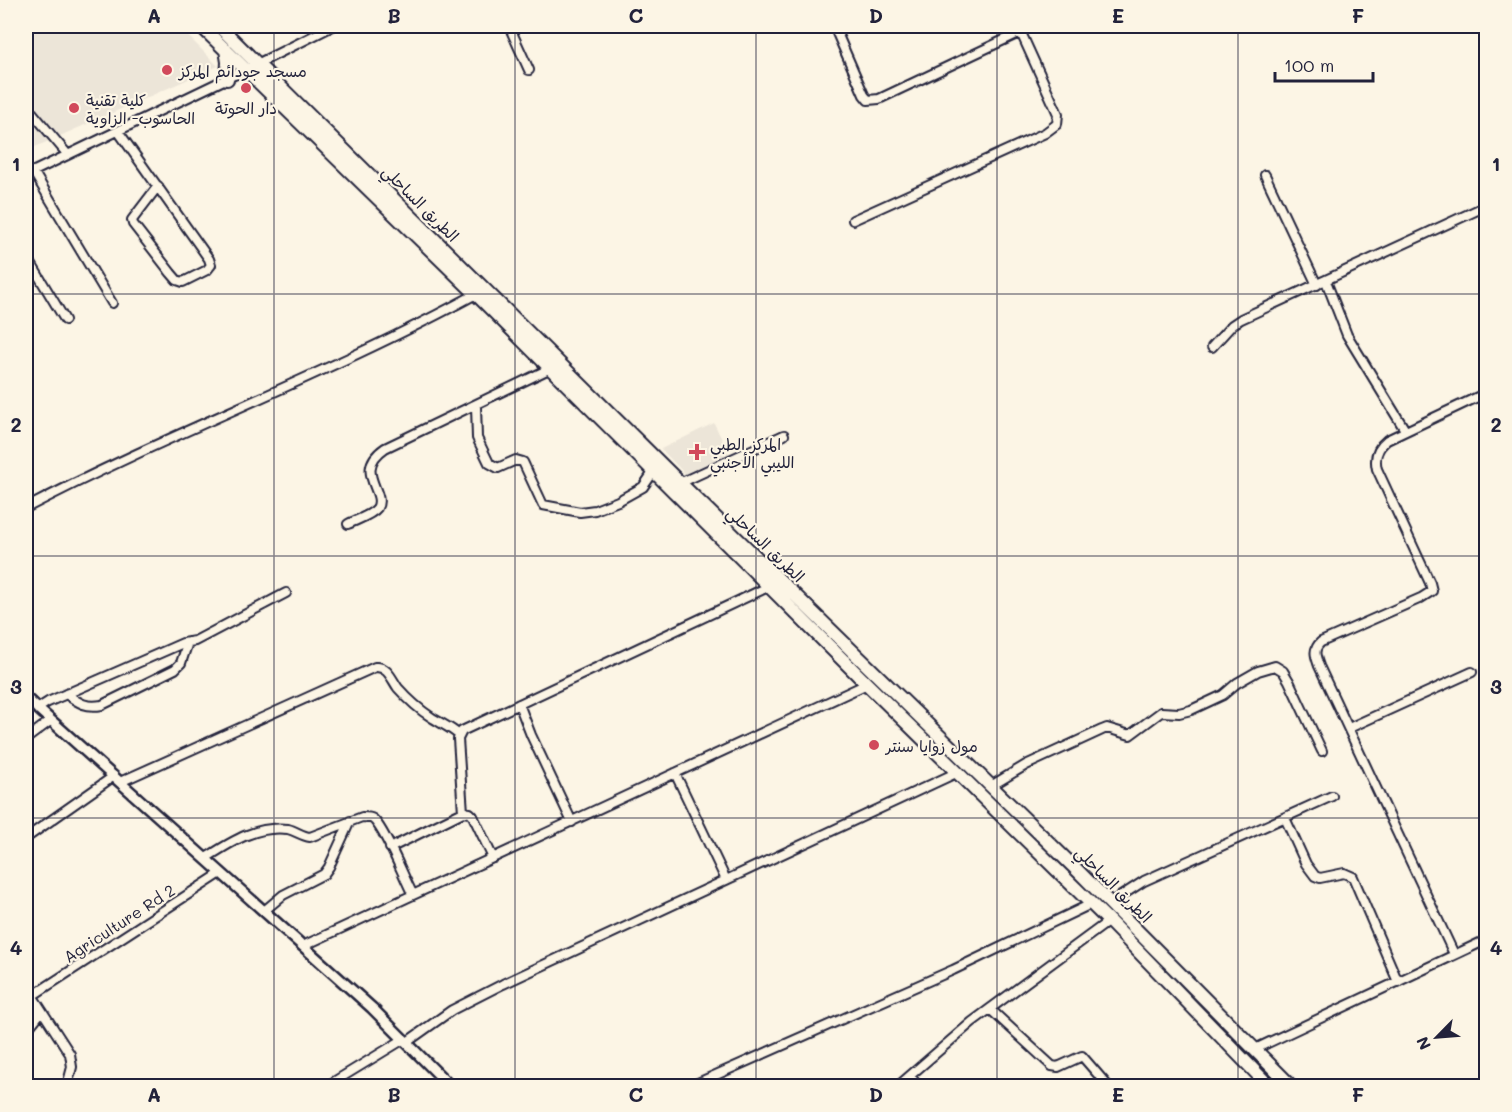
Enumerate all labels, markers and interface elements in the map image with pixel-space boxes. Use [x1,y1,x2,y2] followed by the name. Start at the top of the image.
[147,2,161,28] text: A
[387,2,401,28] text: B
[629,2,644,28] text: C
[869,2,883,28] text: D
[1112,2,1124,28] text: E
[1352,2,1365,28] text: F
[1275,45,1372,83] scale bar
[1284,53,1334,77] text: 100 m
[177,60,307,84] place label: مسجد جودائم المركز
[160,63,174,77] marker: مسجد جودائم المركز
[239,81,253,95] marker: دار الحوتة
[86,89,195,129] place label: كلية تقنية الحاسوب- الزاوية
[215,97,277,119] place label: دار الحوتة
[67,101,81,115] marker: كلية تقنية الحاسوب- الزاوية
[12,150,20,176] text: 1
[1492,150,1500,176] text: 1
[375,160,464,249] street label: الطريق الساحلي
[10,411,22,437] text: 2
[1490,411,1502,437] text: 2
[710,433,795,477] place label: المركز الطبي الليبي الأجنبي
[688,443,706,461] marker: المركز الطبي الليبي الأجنبي
[719,502,809,590] street label: الطريق الساحلي
[10,673,22,699] text: 3
[1490,673,1502,699] text: 3
[884,735,978,757] place label: مول زوايا سنتر
[867,738,881,752] marker: مول زوايا سنتر
[1068,841,1157,930] street label: الطريق الساحلي
[59,879,179,967] street label: Agriculture Rd 2
[10,934,23,960] text: 4
[1490,934,1503,960] text: 4
[1407,1007,1467,1067] north arrow
[1411,1034,1435,1053] text: N
[147,1081,161,1107] text: A
[387,1081,401,1107] text: B
[629,1081,644,1107] text: C
[869,1081,883,1107] text: D
[1112,1081,1124,1107] text: E
[1352,1081,1365,1107] text: F

